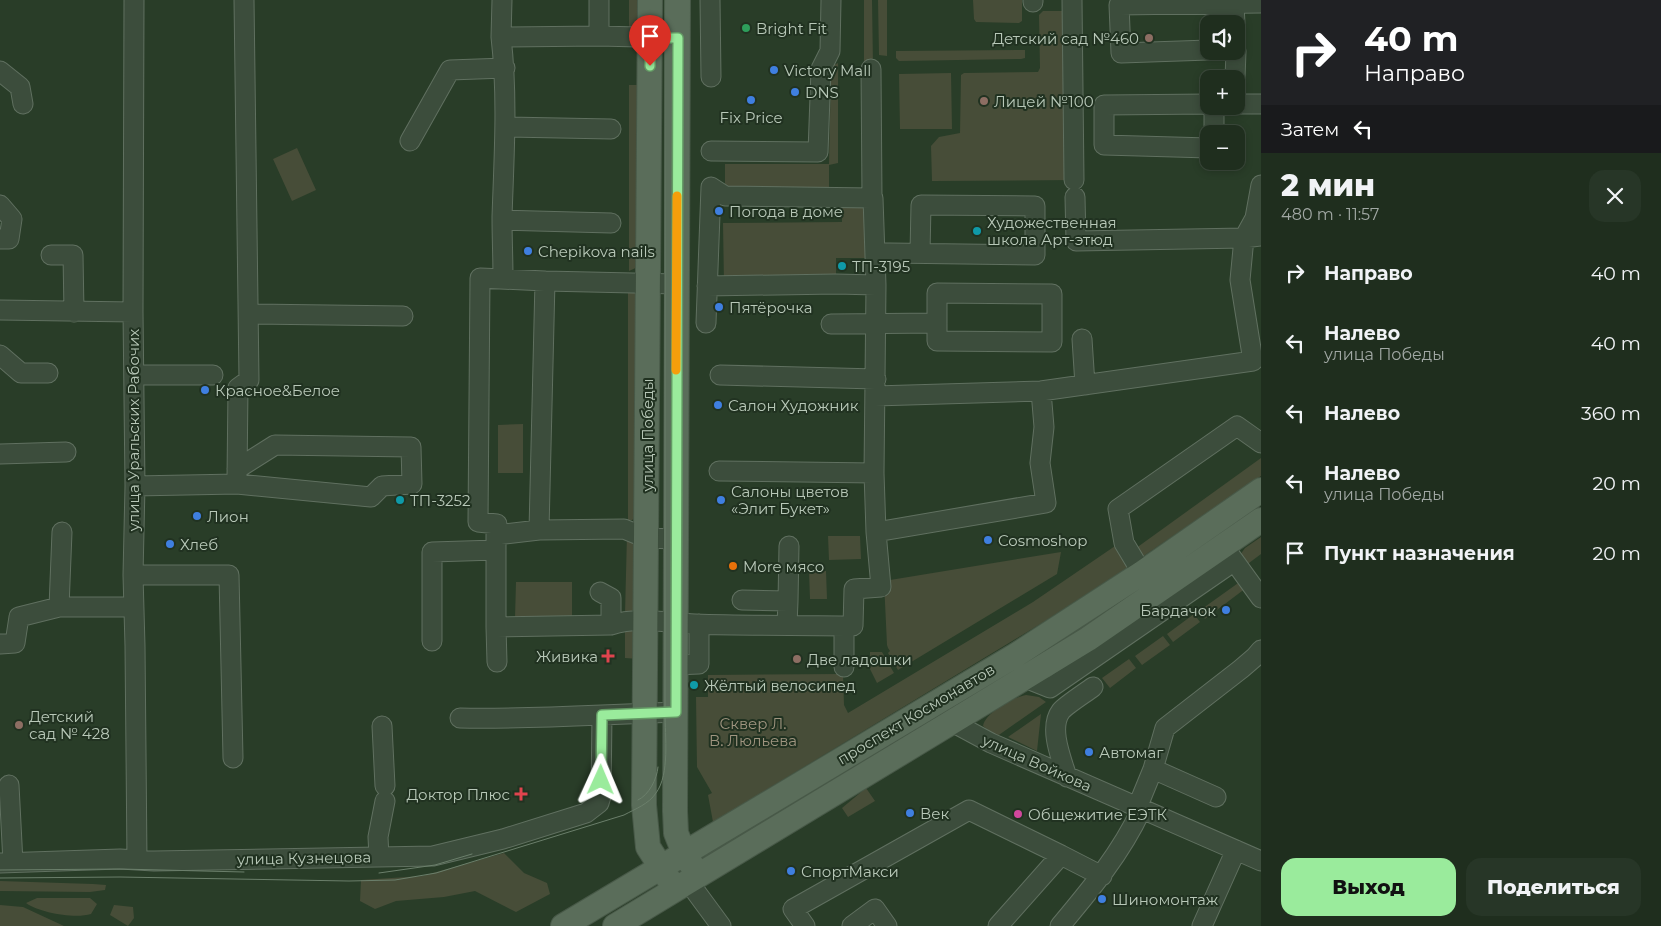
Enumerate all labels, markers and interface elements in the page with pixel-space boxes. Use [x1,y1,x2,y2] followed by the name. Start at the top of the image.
[629,15,671,66] pin
[1200,15,1245,170] map controls
[1200,15,1245,60] button: sound
[1364,17,1459,60] text: 40 m
[756,19,827,38] place label: Bright Fit
[1281,20,1346,85] icon: right
[636,22,664,50] icon: arrive
[740,22,752,34] marker: Bright Fit
[992,29,1139,48] place label: Детский сад №460
[1143,32,1155,44] marker: Детский сад №460
[1364,60,1465,87] text: Направо
[784,61,871,80] place label: Victory Mall
[768,64,780,76] marker: Victory Mall
[1200,70,1245,115] button: +
[805,83,839,102] place label: DNS
[789,86,801,98] marker: DNS
[994,92,1094,111] place label: Лицей №100
[745,94,757,106] marker: Fix Price
[978,95,990,107] marker: Лицей №100
[719,108,783,127] place label: Fix Price
[1349,115,1377,143] icon: left
[1281,118,1339,141] text: Затем
[1200,125,1245,170] button: −
[1281,167,1375,204] text: 2 мин
[1589,170,1641,222] button: close
[729,202,843,221] place label: Погода в доме
[713,205,725,217] marker: Погода в доме
[1281,205,1379,224] text: 480 m · 11:57
[987,213,1117,249] place label: Художественная школа Арт-этюд
[971,225,983,237] marker: Художественная школа Арт-этюд
[538,242,655,261] place label: Chepikova nails
[522,245,534,257] marker: Chepikova nails
[852,257,910,276] place label: ТП-3195
[1281,259,1309,287] icon: right
[836,260,848,272] marker: ТП-3195
[1324,262,1413,285] text: Направо
[1591,262,1641,285] text: 40 m
[729,298,813,317] place label: Пятёрочка
[713,301,725,313] marker: Пятёрочка
[1324,322,1400,345] text: Налево
[124,329,143,532] street label: улица Уральских Рабочих
[1281,329,1309,357] icon: left
[1591,332,1641,355] text: 40 m
[1324,345,1445,364] text: улица Победы
[638,378,657,493] street label: улица Победы
[215,381,340,400] place label: Красное&Белое
[199,384,211,396] marker: Красное&Белое
[728,396,859,415] place label: Салон Художник
[712,399,724,411] marker: Салон Художник
[1281,399,1309,427] icon: left
[1324,402,1400,425] text: Налево
[1581,402,1641,425] text: 360 m
[1324,462,1400,485] text: Налево
[1281,469,1309,497] icon: left
[1593,472,1641,495] text: 20 m
[731,482,849,518] place label: Салоны цветов «Элит Букет»
[1324,485,1445,504] text: улица Победы
[410,491,470,510] place label: ТП-3252
[394,494,406,506] marker: ТП-3252
[715,494,727,506] marker: Салоны цветов «Элит Букет»
[207,507,249,526] place label: Лион
[191,510,203,522] marker: Лион
[998,531,1087,550] place label: Cosmoshop
[982,534,994,546] marker: Cosmoshop
[180,535,218,554] place label: Хлеб
[164,538,176,550] marker: Хлеб
[1281,539,1309,567] icon: arrive
[1324,542,1515,565] text: Пункт назначения
[1593,542,1641,565] text: 20 m
[743,557,824,576] place label: More мясо
[727,560,739,572] marker: More мясо
[1140,601,1216,620] place label: Бардачок
[1220,604,1232,616] marker: Бардачок
[536,647,598,666] place label: Живика
[602,650,614,662] marker: Живика
[807,650,912,669] place label: Две ладошки
[791,653,803,665] marker: Две ладошки
[834,659,998,769] street label: проспект Космонавтов
[704,676,856,695] place label: Жёлтый велосипед
[688,679,700,691] marker: Жёлтый велосипед
[29,707,110,743] place label: Детский сад № 428
[709,714,797,750] park label: Сквер Л. В. Люльева
[13,719,25,731] marker: Детский сад № 428
[978,730,1095,796] street label: улица Войкова
[1099,743,1164,762] place label: Автомаг
[1083,746,1095,758] marker: Автомаг
[574,753,626,805] position arrow
[406,785,510,804] place label: Доктор Плюс
[514,787,528,801] marker: Доктор Плюс
[920,804,950,823] place label: Век
[1028,805,1167,824] place label: Общежитие ЕЭТК
[904,807,916,819] marker: Век
[1012,808,1024,820] marker: Общежитие ЕЭТК
[236,847,371,869] street label: улица Кузнецова
[1281,858,1456,916] button: Выход
[1466,858,1641,916] button: Поделиться
[801,862,899,881] place label: СпортМакси
[785,865,797,877] marker: СпортМакси
[1112,890,1219,909] place label: Шиномонтаж
[1096,893,1108,905] marker: Шиномонтаж

